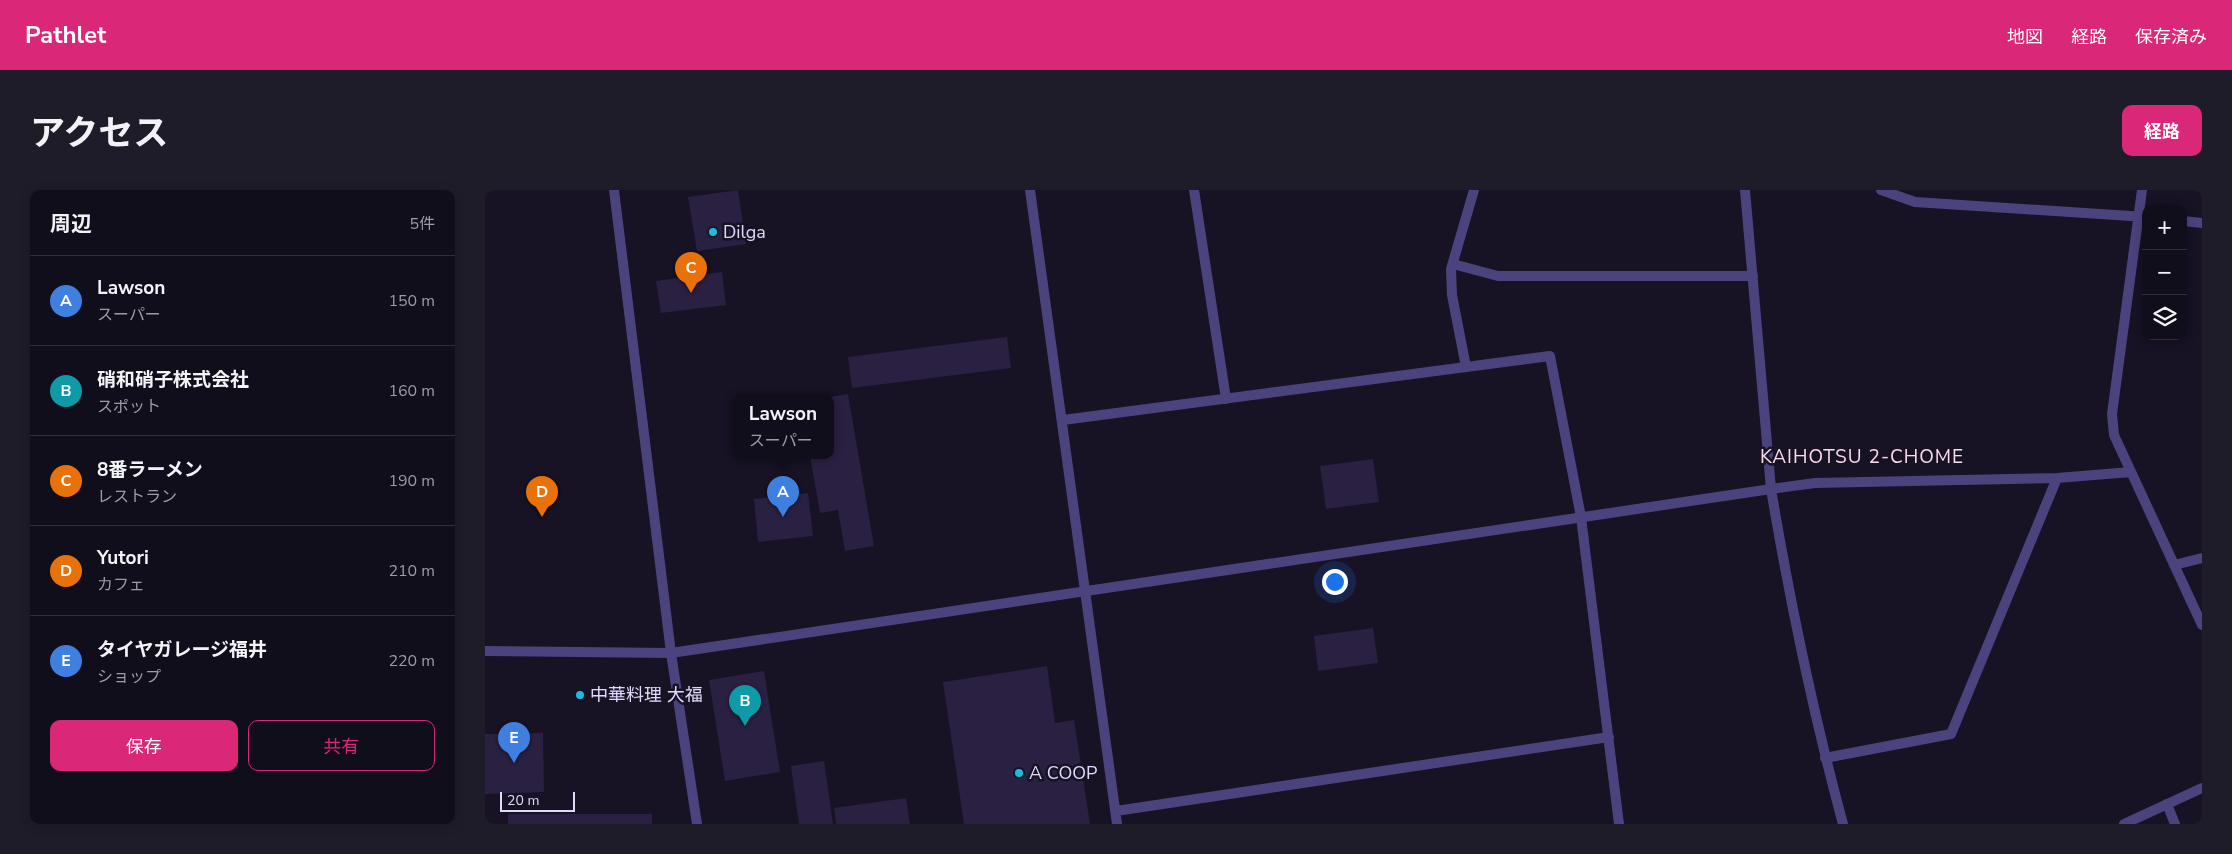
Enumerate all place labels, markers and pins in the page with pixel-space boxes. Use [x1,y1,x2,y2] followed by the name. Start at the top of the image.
[723,220,766,244] place label: Dilga
[707,226,719,238] marker: Dilga
[675,252,707,293] pin: C
[526,476,558,517] pin: D
[767,476,799,517] pin: A
[590,683,703,707] place label: 中華料理 大福
[729,685,761,726] pin: B
[574,689,586,701] marker: 中華料理 大福
[498,722,530,763] pin: E
[1029,761,1097,785] place label: A COOP
[1013,767,1025,779] marker: A COOP

